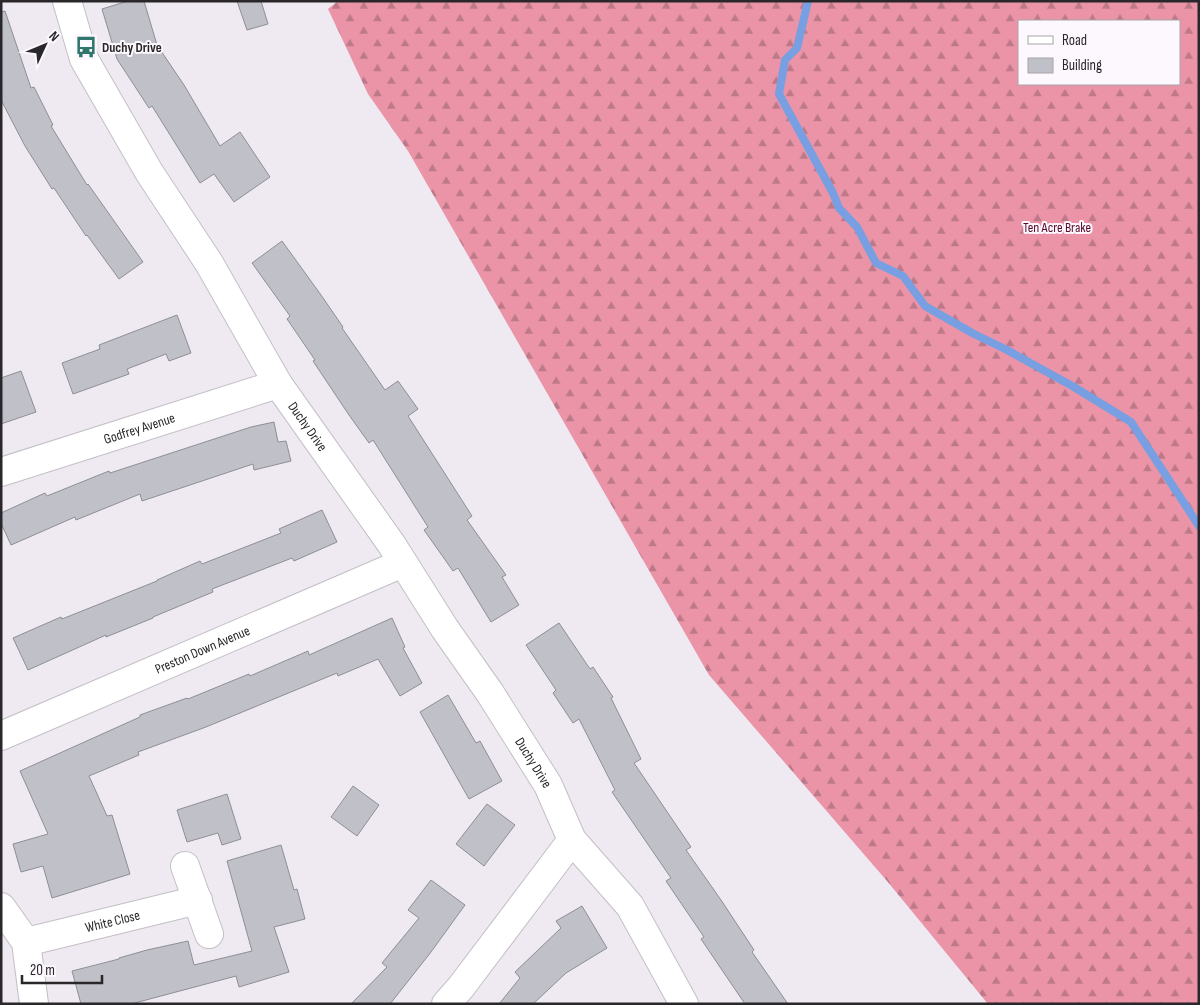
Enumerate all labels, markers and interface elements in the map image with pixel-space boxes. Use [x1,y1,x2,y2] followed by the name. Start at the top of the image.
[20,20,70,70] north arrow
[1018,20,1180,85] legend
[45,28,63,45] text: N
[1062,31,1087,50] text: Road
[73,34,99,60] bus stop icon: Duchy Drive
[102,39,162,56] place label: Duchy Drive
[1062,56,1102,75] text: Building
[1023,219,1091,236] park label: Ten Acre Brake
[285,398,331,454] street label: Duchy Drive
[101,409,177,447] street label: Godfrey Avenue
[152,622,252,677] street label: Preston Down Avenue
[512,734,556,791] street label: Duchy Drive
[83,906,142,936] street label: White Close
[22,952,102,984] scale bar
[30,961,55,980] text: 20 m

